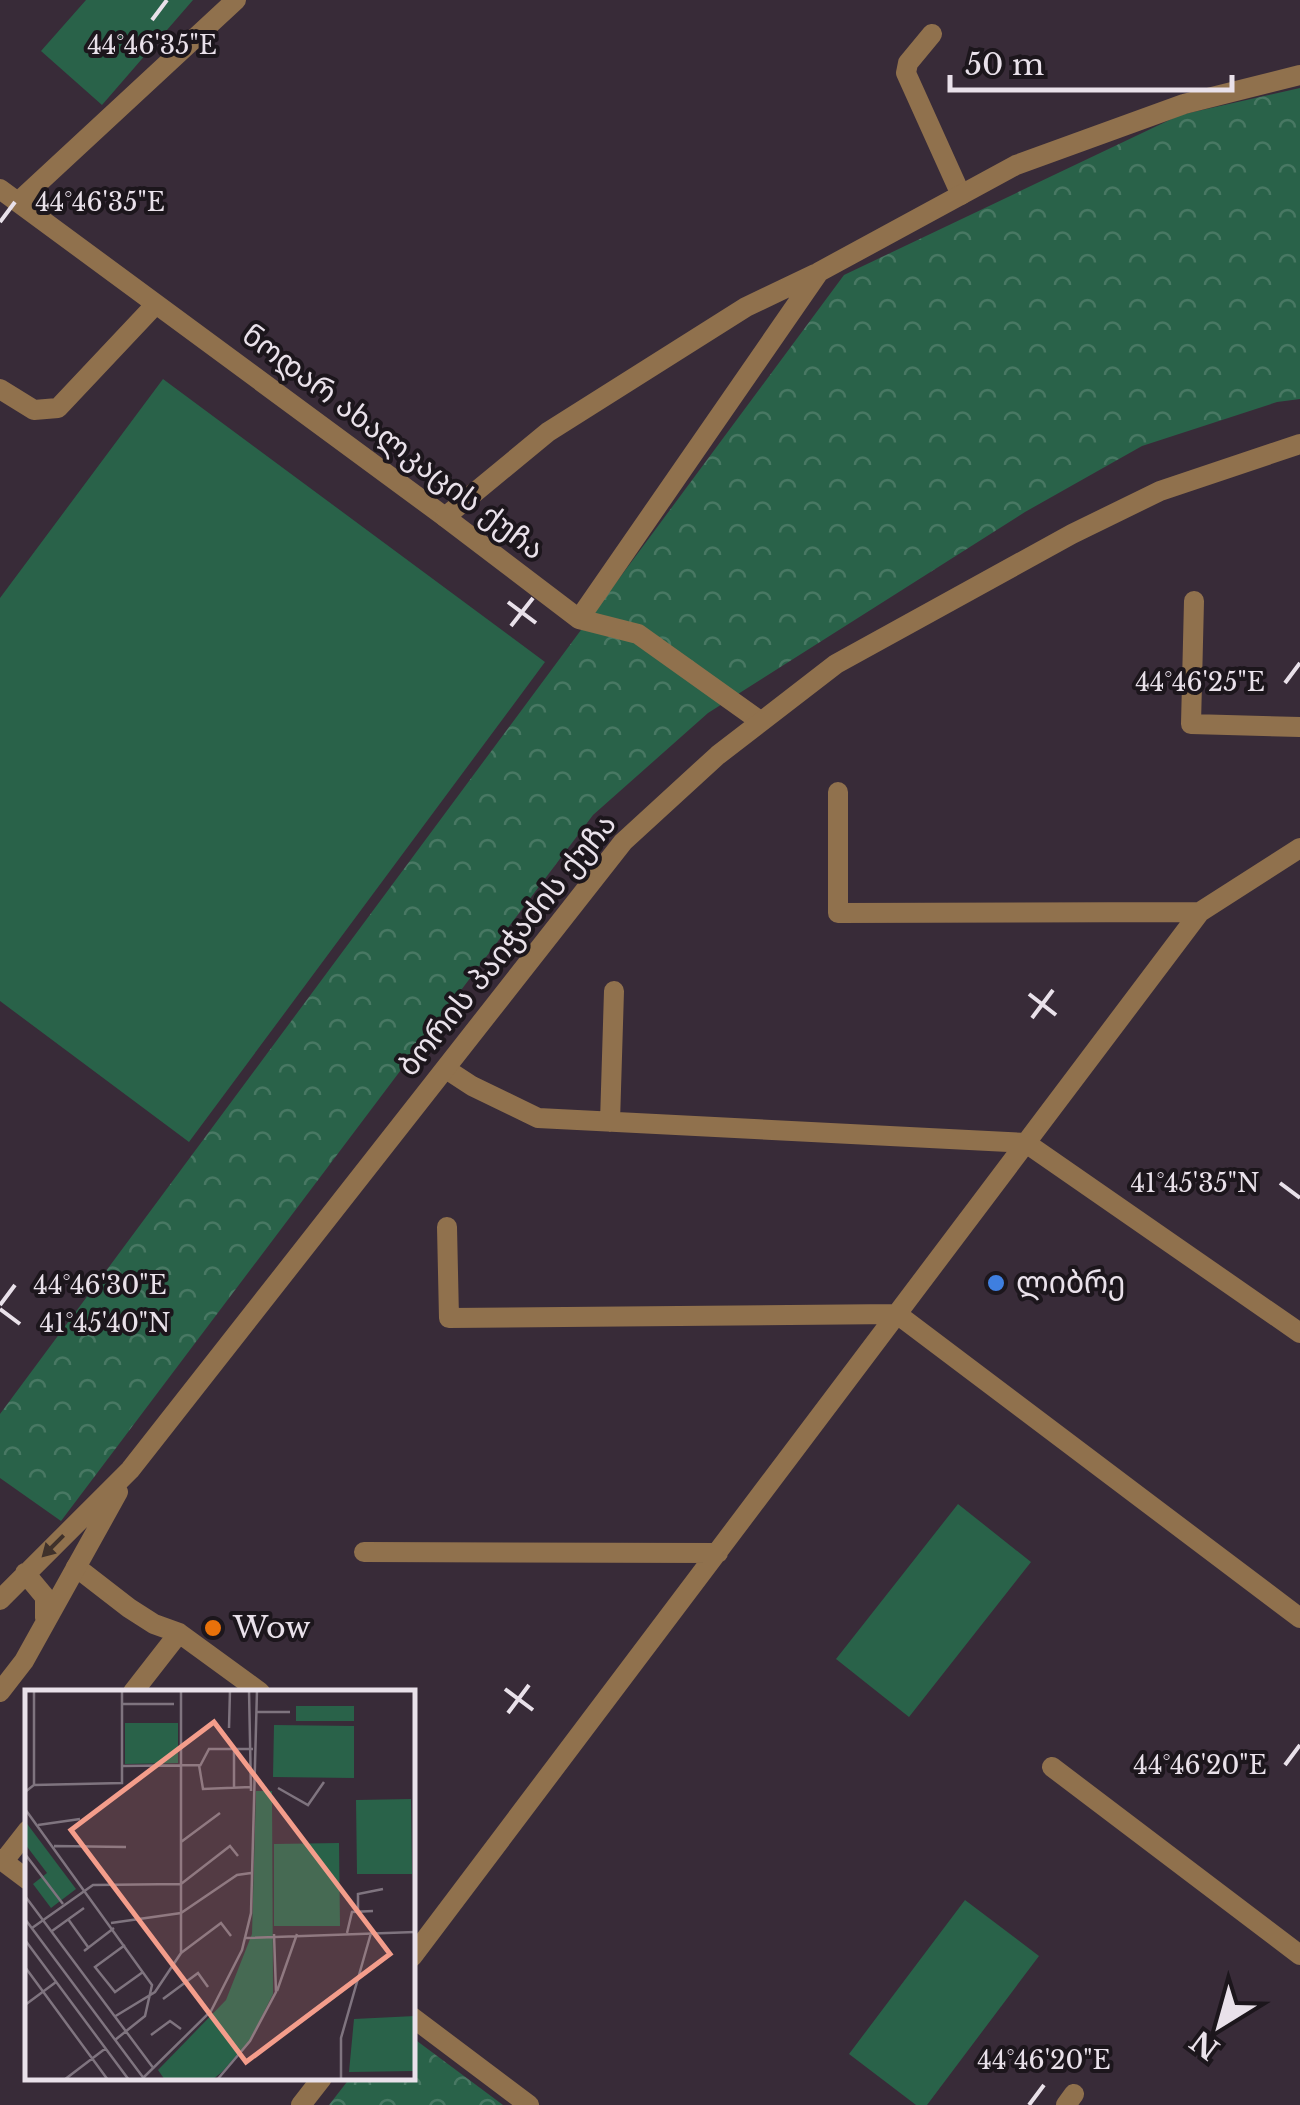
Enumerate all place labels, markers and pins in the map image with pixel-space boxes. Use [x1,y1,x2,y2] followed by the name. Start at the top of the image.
[1016,1264,1125,1301] place label: ლიბრე
[985,1272,1007,1294] marker: ლიბრე
[232,1609,311,1646] place label: Wow
[202,1617,224,1639] marker: Wow

